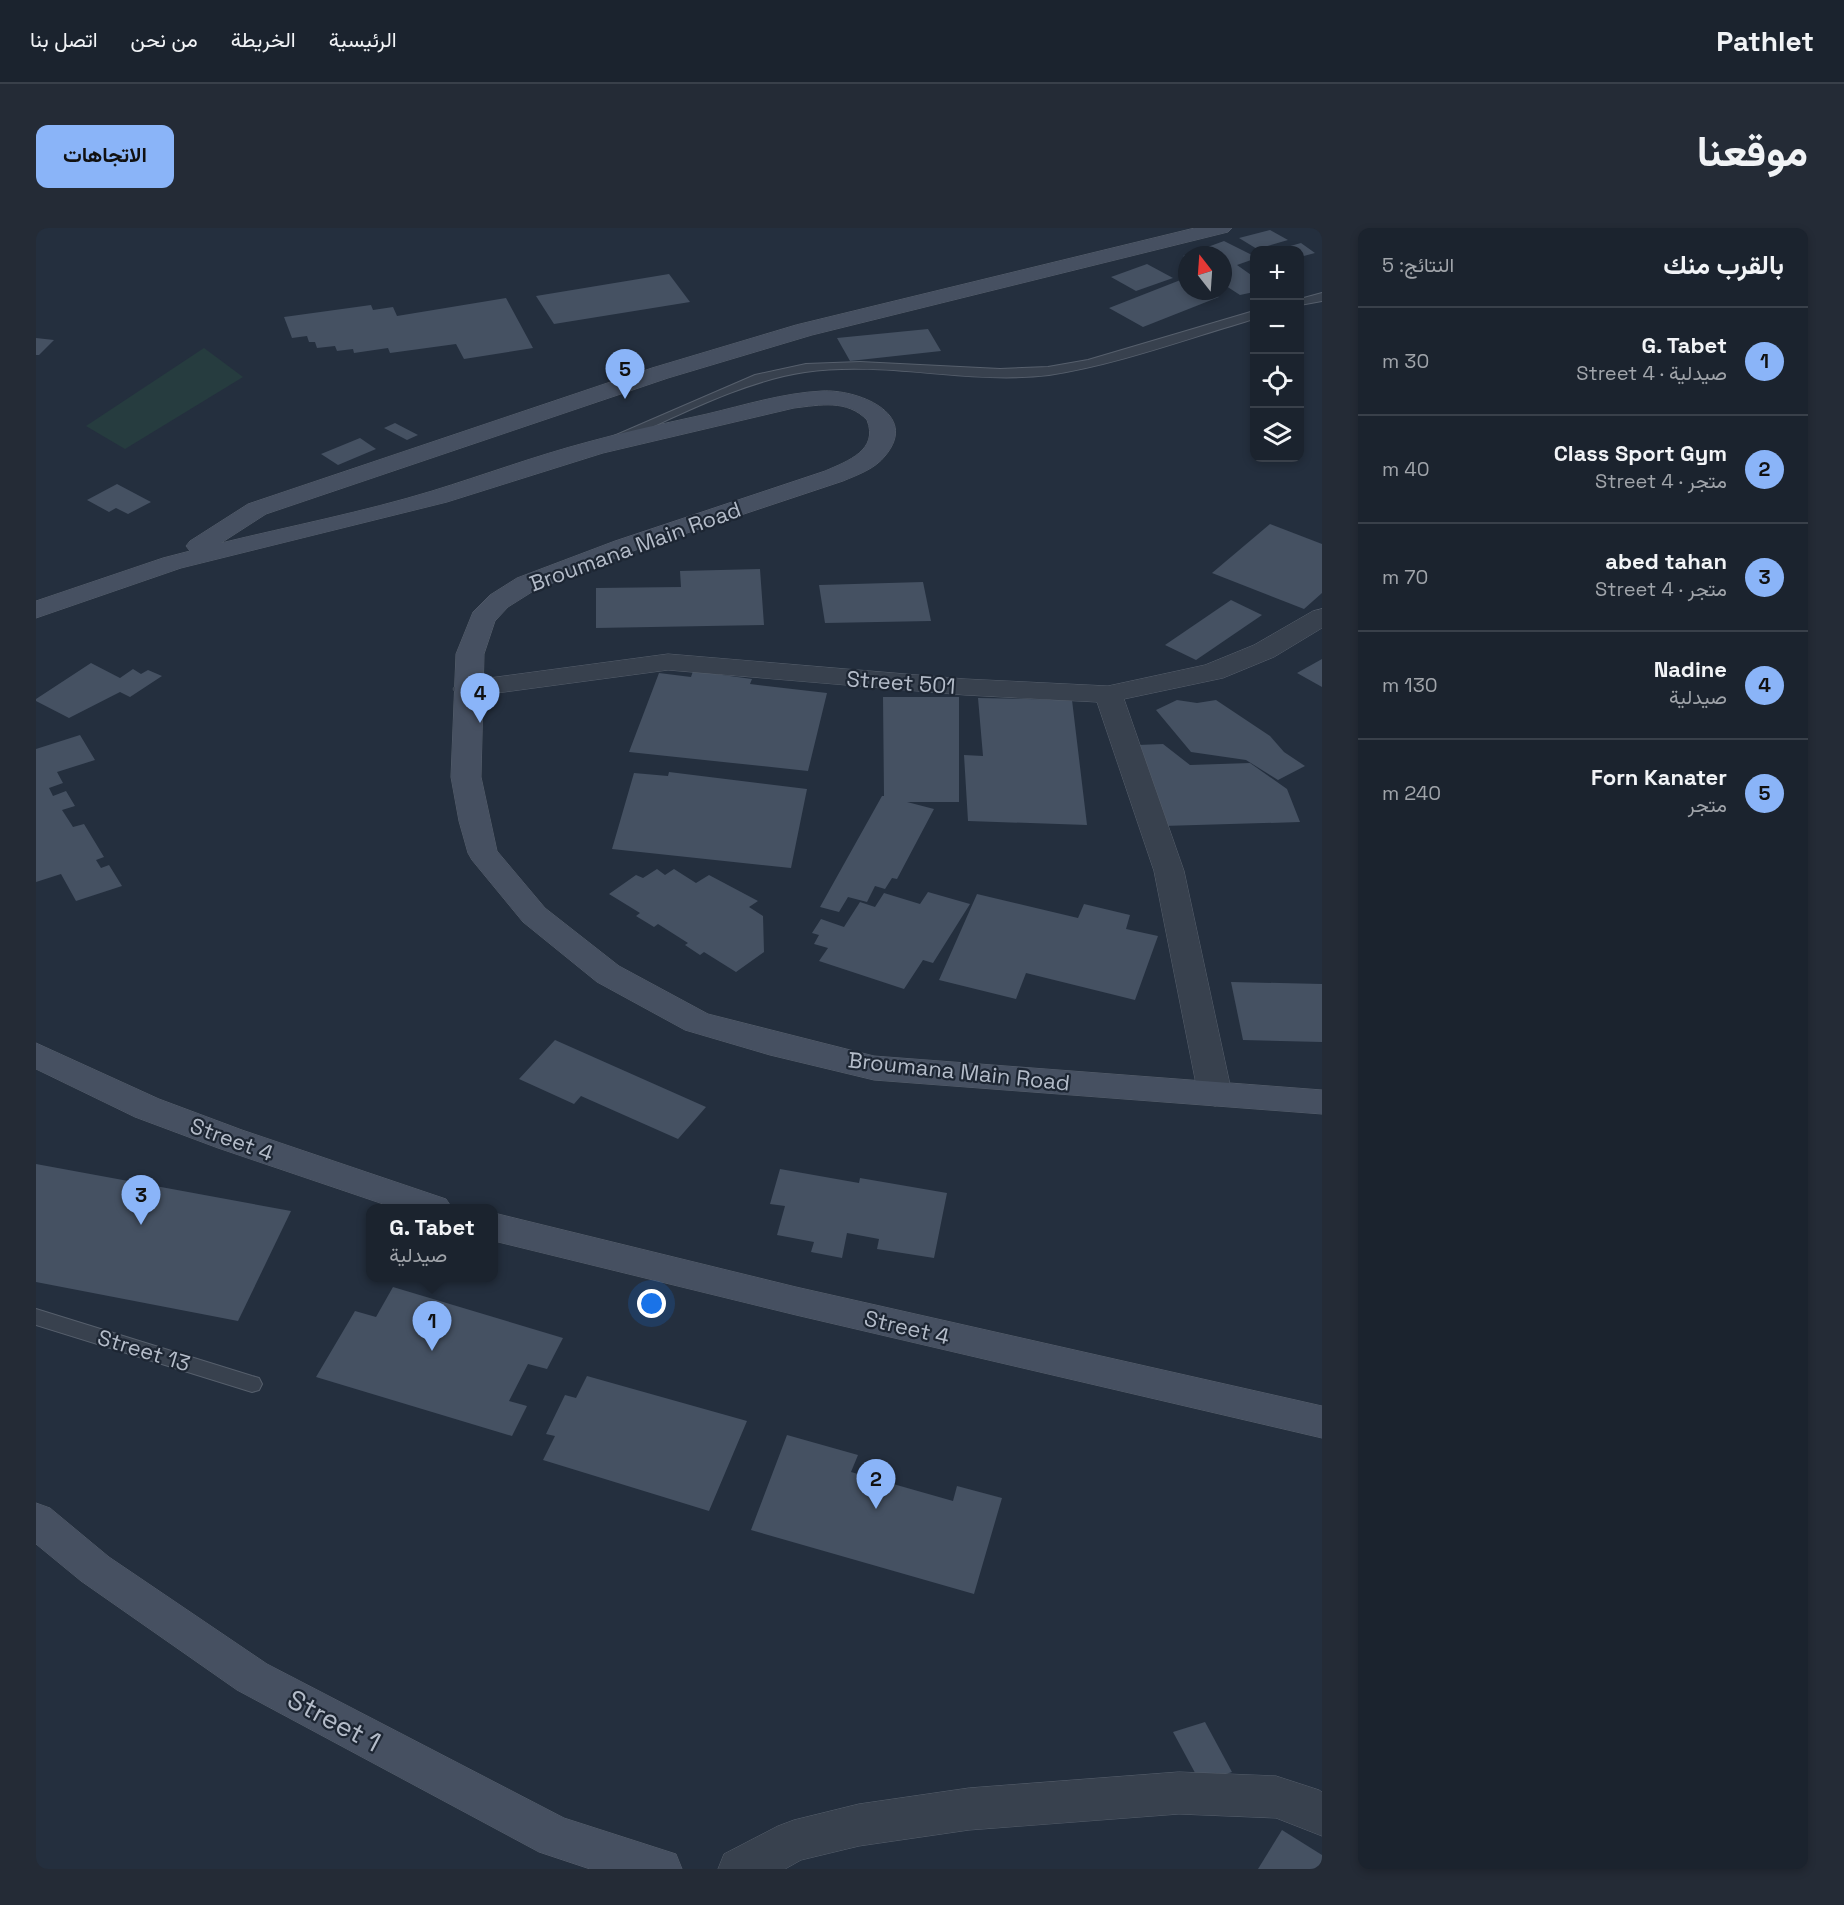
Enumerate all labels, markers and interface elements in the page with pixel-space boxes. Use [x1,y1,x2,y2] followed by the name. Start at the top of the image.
[1716,23,1814,59] text: Pathlet
[30,26,98,53] text: اتصل بنا
[131,26,198,53] text: من نحن
[231,26,296,53] text: الخريطة
[329,26,397,53] text: الرئيسية
[36,125,174,188] button: الاتجاهات
[1697,125,1808,178] text: موقعنا
[1178,246,1232,300] north arrow
[1250,246,1304,462] map controls
[1250,246,1304,300] button: +
[1663,248,1784,282] text: بالقرب منك
[1382,252,1454,278] text: النتائج: 5
[1250,300,1304,354] button: −
[1641,331,1727,359] text: G. Tabet
[1382,348,1429,374] text: 30 m
[1760,348,1769,374] text: 1
[606,350,644,399] pin: 5
[1250,354,1304,408] button: locate
[1576,360,1727,386] text: صيدلية · Street 4
[1250,408,1304,462] button: layers
[1554,439,1727,467] text: Class Sport Gym
[1382,456,1430,482] text: 40 m
[1759,456,1770,482] text: 2
[1595,468,1727,494] text: متجر · Street 4
[525,495,745,597] street label: Broumana Main Road
[1605,547,1727,575] text: abed tahan
[1382,564,1428,590] text: 70 m
[1758,564,1771,590] text: 3
[1595,576,1727,602] text: متجر · Street 4
[1654,655,1727,683] text: Nadine
[845,664,957,700] street label: Street 501
[1382,672,1438,698] text: 130 m
[1758,672,1771,698] text: 4
[460,674,500,723] pin: 4
[1669,684,1727,710] text: صيدلية
[1591,763,1727,791] text: Forn Kanater
[1382,780,1441,806] text: 240 m
[1759,780,1771,806] text: 5
[1688,792,1727,818] text: متجر
[847,1045,1071,1097] street label: Broumana Main Road
[186,1111,278,1167] street label: Street 4
[122,1176,160,1225] pin: 3
[366,1204,498,1282] popup
[389,1213,475,1241] text: G. Tabet
[389,1242,447,1268] text: صيدلية
[637,1289,666,1318] your location
[412,1302,452,1351] pin: 1
[862,1304,953,1350] street label: Street 4
[94,1323,194,1377] street label: Street 13
[856,1460,896,1509] pin: 2
[282,1681,387,1760] street label: Street 1

